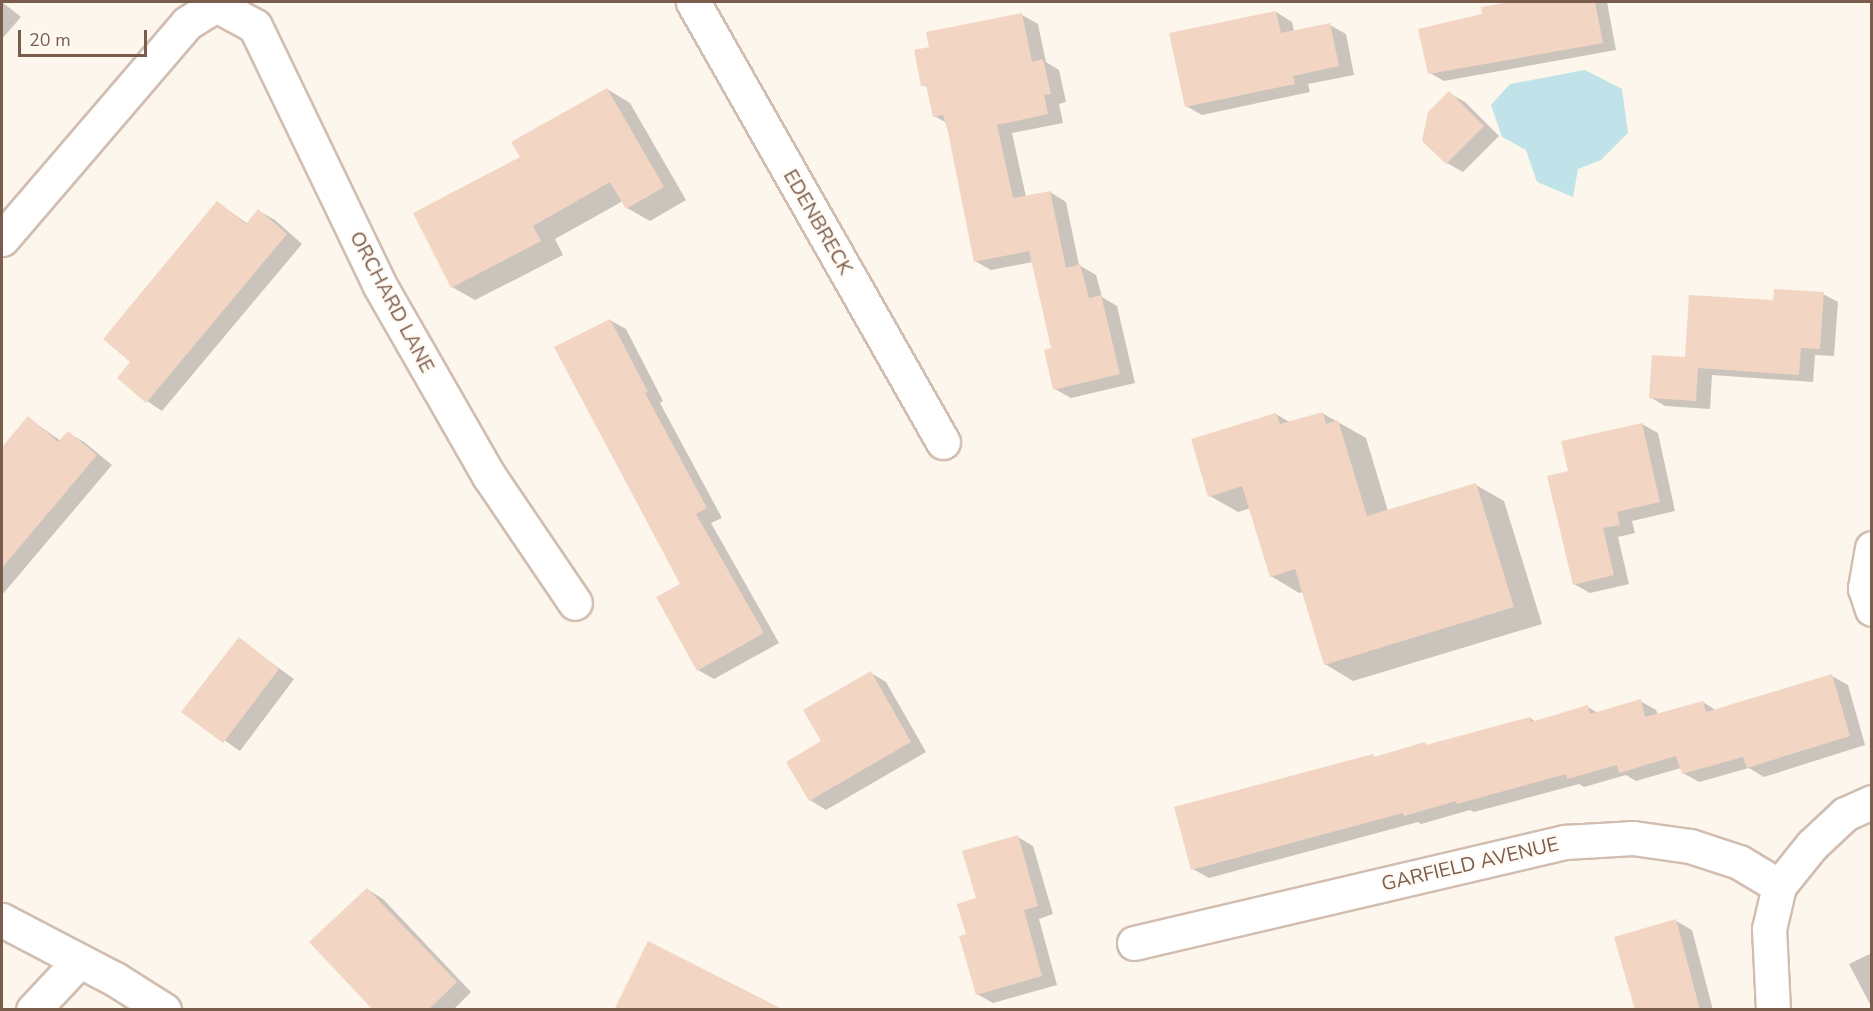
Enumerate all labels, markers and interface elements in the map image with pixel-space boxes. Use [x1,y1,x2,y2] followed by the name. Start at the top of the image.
[21,18,150,56] scale bar
[29,28,71,52] text: 20 m
[778,165,858,279] street label: EDENBRECK
[345,227,439,377] street label: ORCHARD LANE
[1379,832,1561,896] street label: GARFIELD AVENUE

